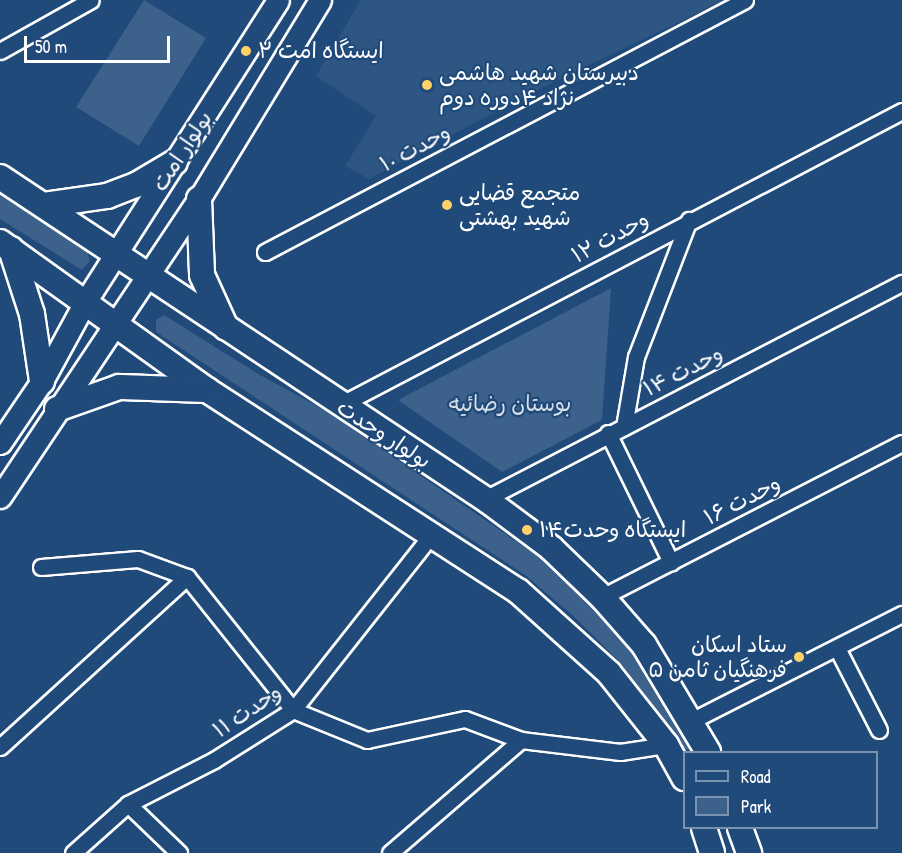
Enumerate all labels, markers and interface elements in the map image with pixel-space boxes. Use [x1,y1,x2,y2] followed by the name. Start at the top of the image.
[27,24,172,62] scale bar
[35,34,67,59] text: 50 m
[258,38,384,64] place label: ایستگاه امت ۲
[239,44,253,58] marker: ایستگاه امت ۲
[439,59,639,110] place label: دبیرستان شهید هاشمی نژاد ۴دوره دوم
[420,78,434,92] marker: دبیرستان شهید هاشمی نژاد ۴دوره دوم
[146,106,218,196] street label: بولوار امت
[375,119,455,177] street label: وحدت ۱۰
[459,179,580,230] place label: متجمع قضایی شهید بهشتی
[440,198,454,212] marker: متجمع قضایی شهید بهشتی
[567,206,653,268] street label: وحدت ۱۲
[639,340,727,402] street label: وحدت ۱۴
[449,391,571,417] park label: بوستان رضائیه
[332,394,436,474] street label: بولوار وحدت
[699,470,785,530] street label: وحدت ۱۶
[539,517,686,543] place label: ایستگاه وحدت۱۴
[520,523,534,537] marker: ایستگاه وحدت۱۴
[648,631,787,682] place label: ستاد اسکان فرهنگیان ثامن ۵
[792,650,806,664] marker: ستاد اسکان فرهنگیان ثامن ۵
[208,679,286,743] street label: وحدت ۱۱
[683,751,878,829] legend
[741,764,771,789] text: Road
[741,794,771,819] text: Park

